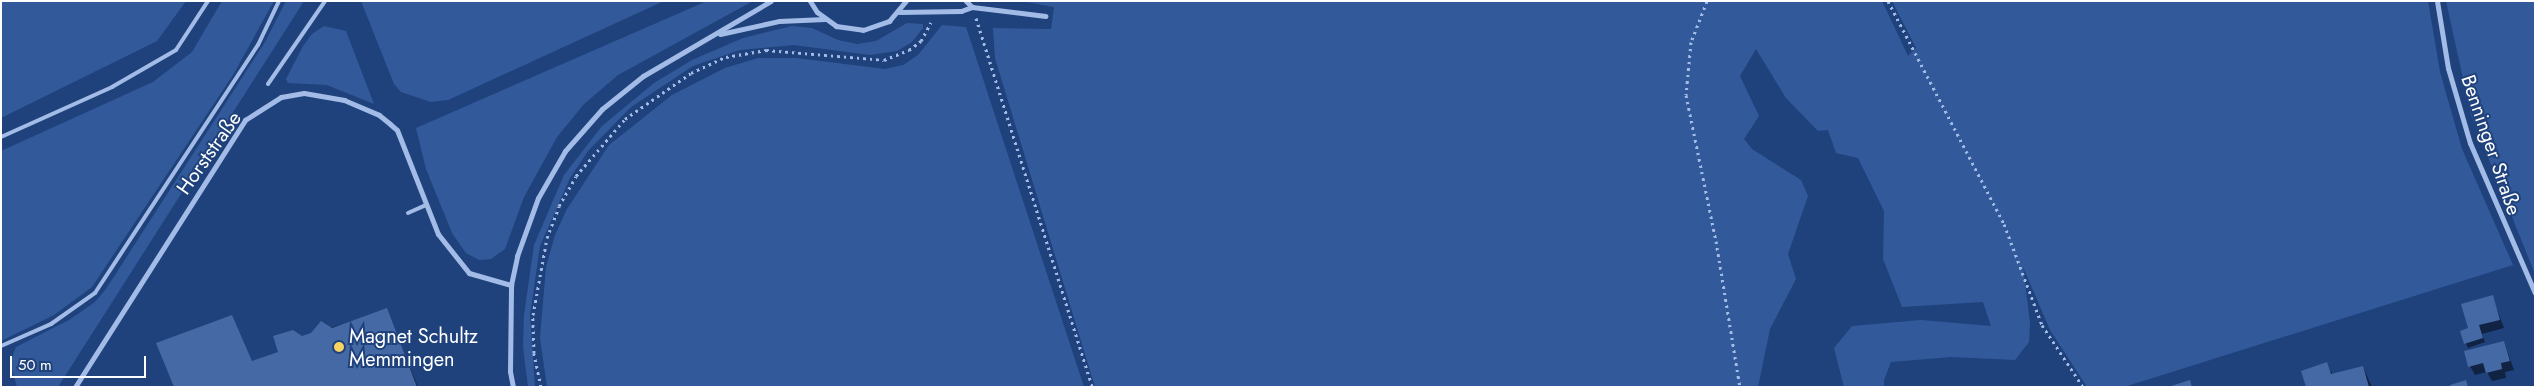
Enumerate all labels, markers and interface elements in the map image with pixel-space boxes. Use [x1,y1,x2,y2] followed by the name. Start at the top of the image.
[2456,72,2526,218] street label: Benninger Straße
[172,107,246,199] street label: Horststraße
[349,324,478,371] place label: Magnet Schultz Memmingen
[333,341,345,353] marker: Magnet Schultz Memmingen
[12,346,149,378] scale bar
[18,354,52,376] text: 50 m

